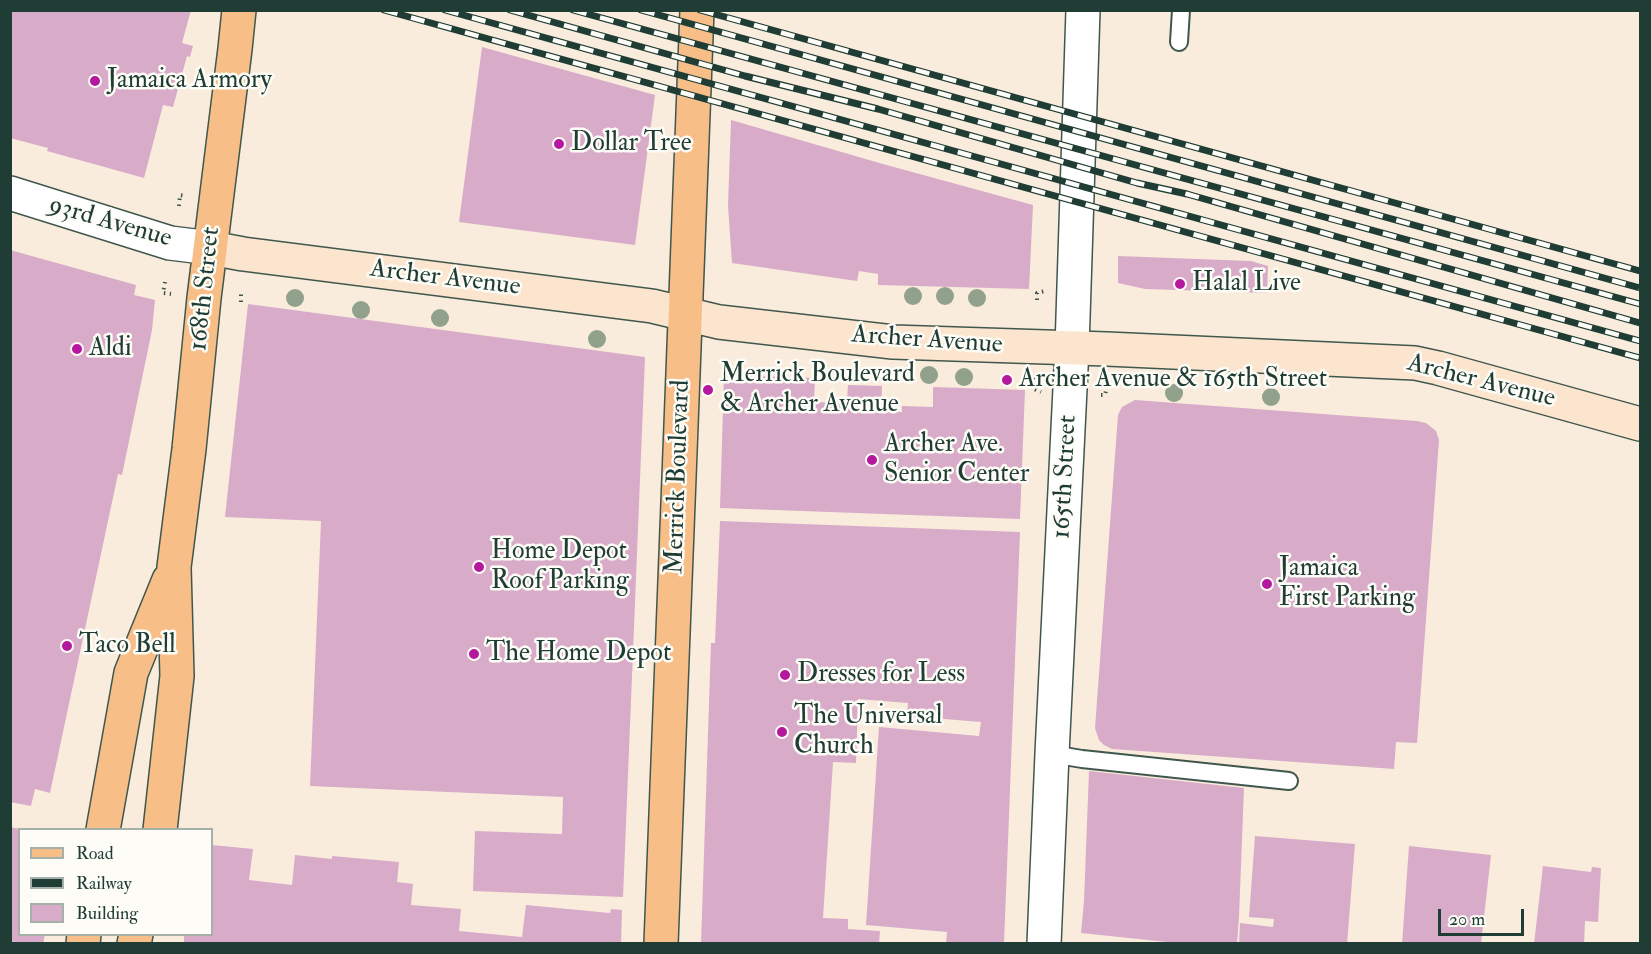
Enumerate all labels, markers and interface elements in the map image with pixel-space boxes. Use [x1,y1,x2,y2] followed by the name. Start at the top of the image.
[107,65,272,97] place label: Jamaica Armory
[88,74,102,88] marker: Jamaica Armory
[571,128,692,160] place label: Dollar Tree
[552,137,566,151] marker: Dollar Tree
[45,191,175,255] street label: 93rd Avenue
[184,225,228,353] street label: 168th Street
[368,254,522,304] street label: Archer Avenue
[1192,268,1301,300] place label: Halal Live
[1173,277,1187,291] marker: Halal Live
[850,320,1004,362] street label: Archer Avenue
[89,333,132,365] place label: Aldi
[70,342,84,356] marker: Aldi
[1404,349,1558,415] street label: Archer Avenue
[720,359,915,420] place label: Merrick Boulevard & Archer Avenue
[1019,364,1327,396] place label: Archer Avenue & 165th Street
[1000,373,1014,387] marker: Archer Avenue & 165th Street
[660,379,698,575] street label: Merrick Boulevard
[701,383,715,397] marker: Merrick Boulevard & Archer Avenue
[1047,414,1085,540] street label: 165th Street
[884,429,1029,490] place label: Archer Ave. Senior Center
[865,453,879,467] marker: Archer Ave. Senior Center
[491,536,629,598] place label: Home Depot Roof Parking
[1279,553,1415,614] place label: Jamaica First Parking
[472,560,486,574] marker: Home Depot Roof Parking
[1260,577,1274,591] marker: Jamaica First Parking
[79,630,176,662] place label: Taco Bell
[486,638,671,670] place label: The Home Depot
[60,639,74,653] marker: Taco Bell
[467,647,481,661] marker: The Home Depot
[797,659,965,691] place label: Dresses for Less
[778,668,792,682] marker: Dresses for Less
[794,701,942,762] place label: The Universal Church
[775,725,789,739] marker: The Universal Church
[18,828,213,936] legend
[76,842,114,865] text: Road
[76,872,132,895] text: Railway
[1441,897,1526,935] scale bar
[76,902,138,925] text: Building
[1449,908,1485,931] text: 20 m

